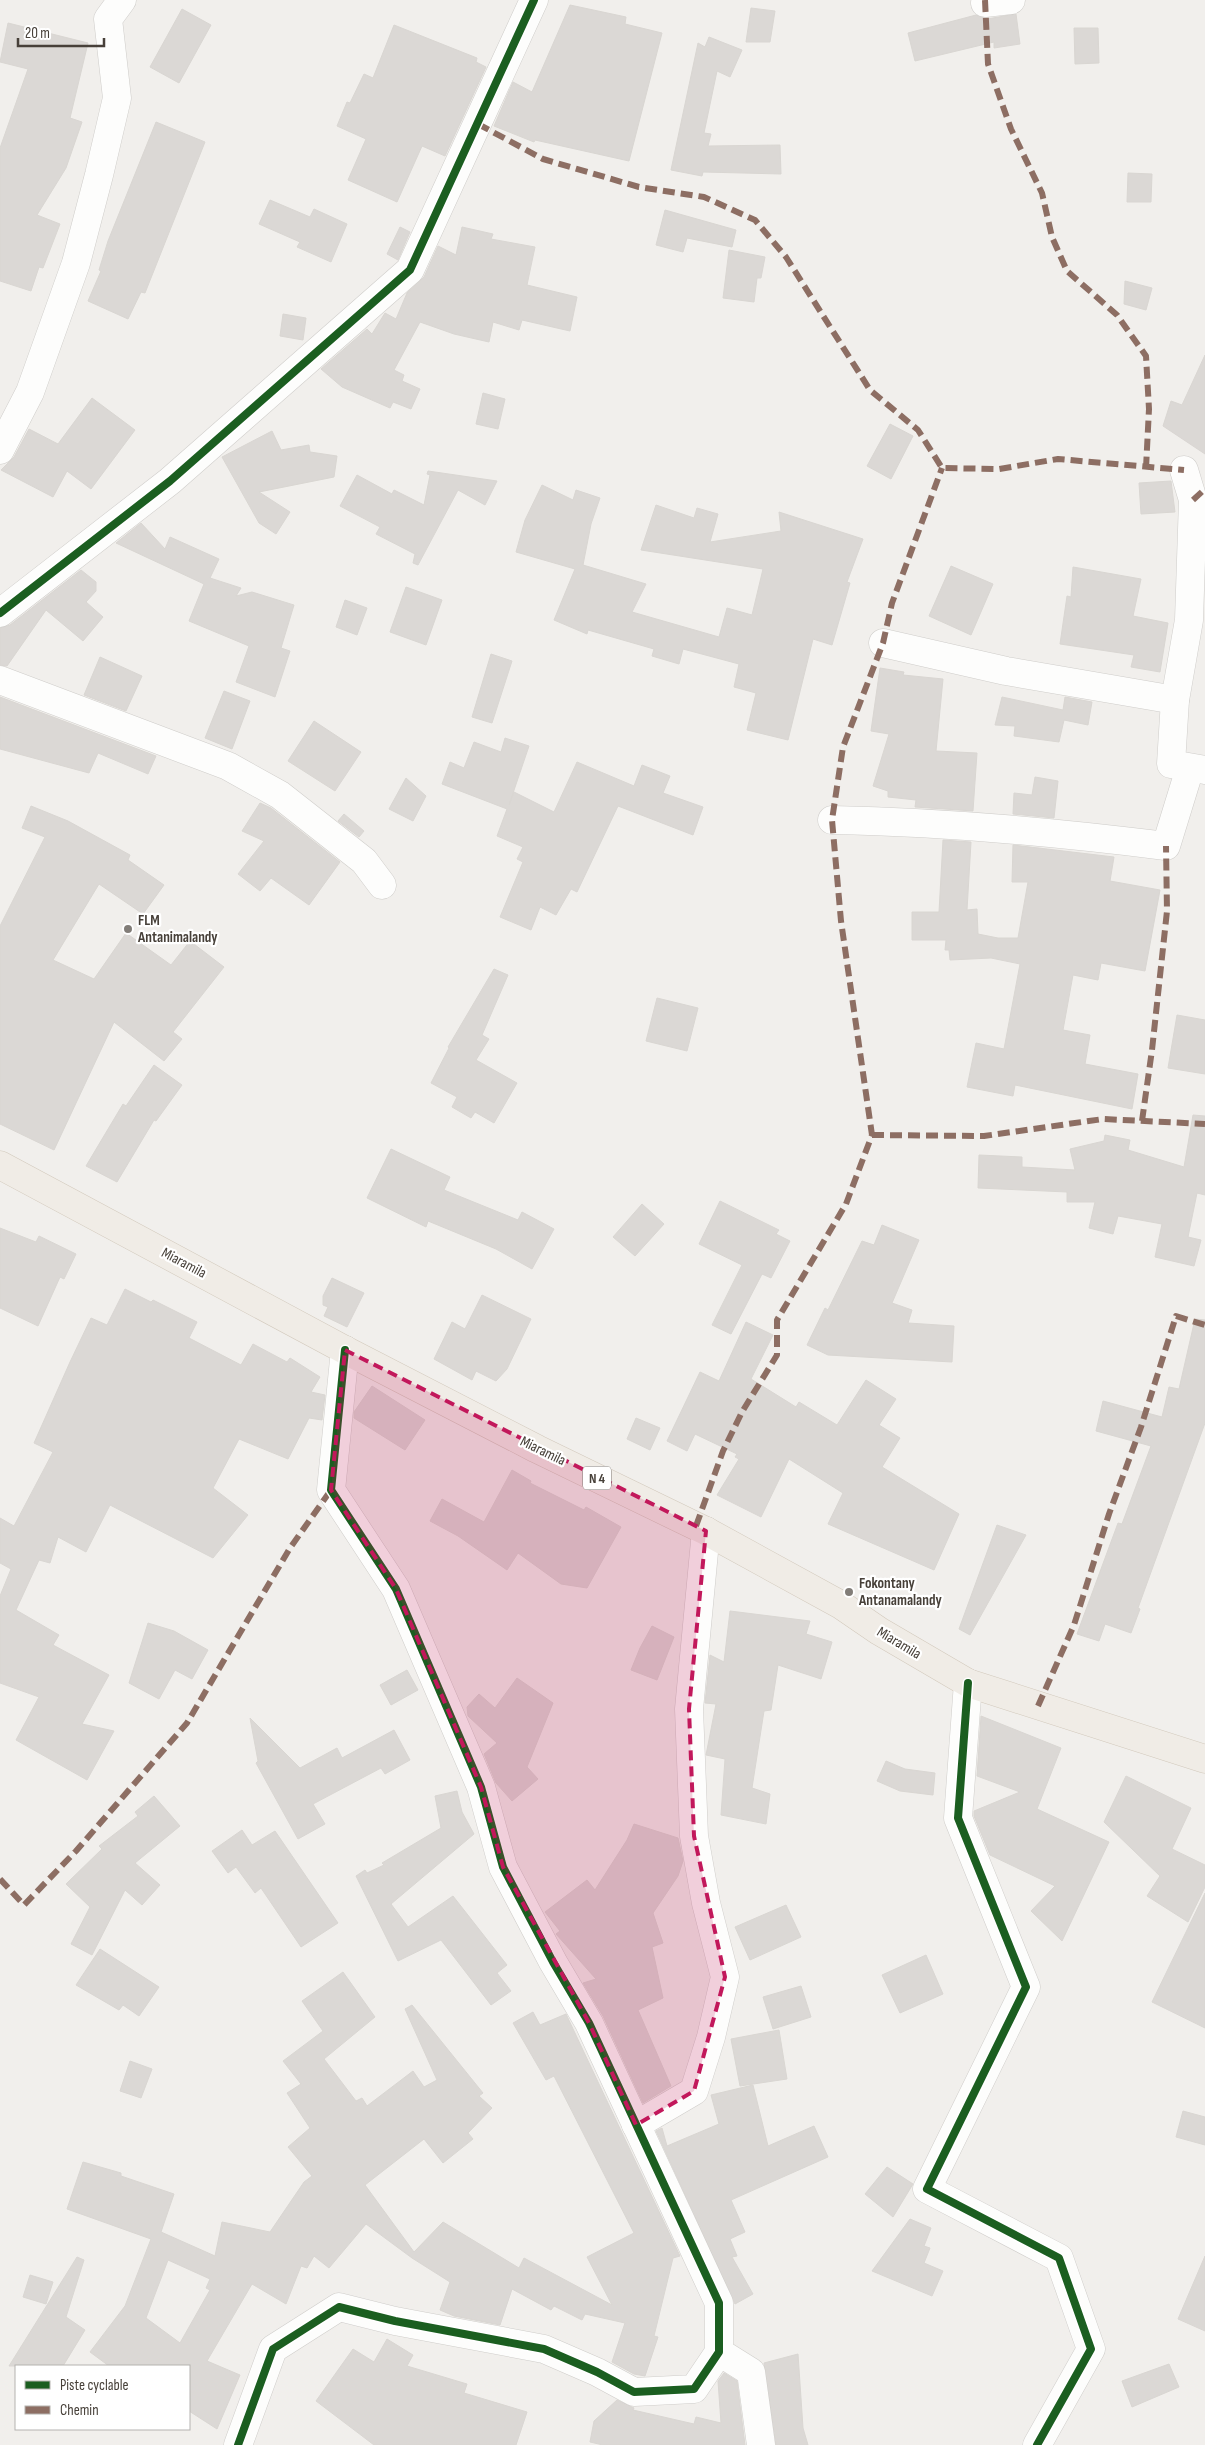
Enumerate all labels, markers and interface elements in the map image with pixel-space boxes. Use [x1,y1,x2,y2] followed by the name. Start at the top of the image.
[18,15,104,47] scale bar
[25,24,50,43] text: 20 m
[137,911,218,947] place label: FLM Antanimalandy
[122,923,134,935] marker: FLM Antanimalandy
[158,1243,210,1283] street label: Miaramila
[517,1432,569,1470] street label: Miaramila
[583,1466,611,1490] road number: N 4
[858,1574,942,1610] place label: Fokontany Antanamalandy
[843,1586,855,1598] marker: Fokontany Antanamalandy
[873,1622,925,1664] street label: Miaramila
[15,2365,190,2430] legend
[60,2376,129,2395] text: Piste cyclable
[60,2401,99,2420] text: Chemin

